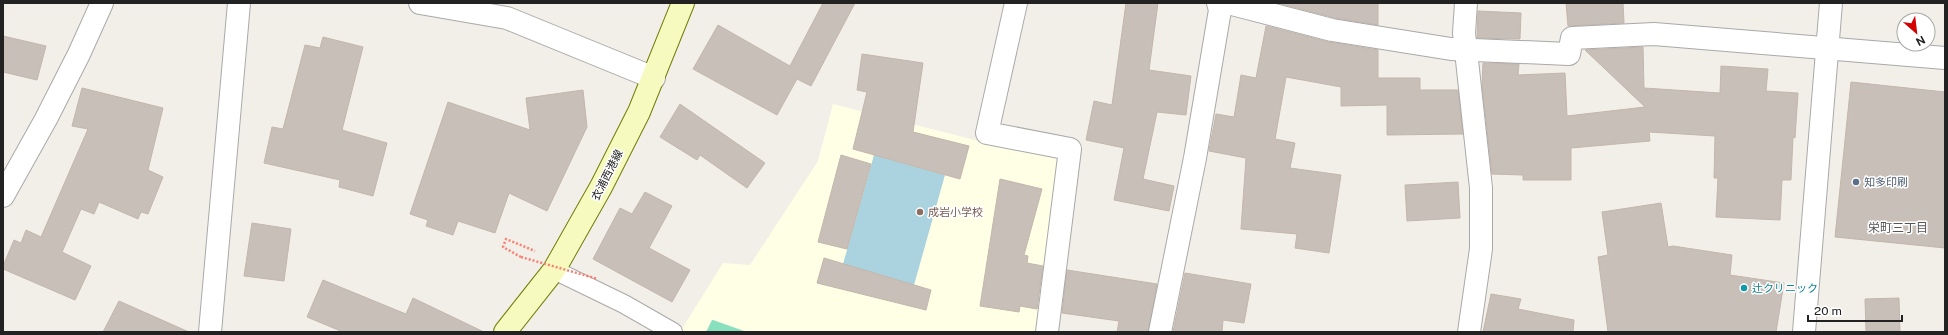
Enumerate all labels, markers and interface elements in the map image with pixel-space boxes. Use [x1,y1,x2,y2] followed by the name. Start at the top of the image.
[1896,12,1936,52] north arrow
[1914,34,1927,48] text: N
[589,148,625,202] street label: 衣浦西港線
[1864,176,1908,188] place label: 知多印刷
[1851,177,1861,187] marker: 知多印刷
[928,206,983,218] place label: 成岩小学校
[915,207,925,217] marker: 成岩小学校
[1868,221,1928,235] district label: 栄町三丁目
[1752,282,1818,294] place label: 辻クリニック
[1739,283,1749,293] marker: 辻クリニック
[1808,297,1902,323] scale bar
[1814,304,1842,318] text: 20 m

